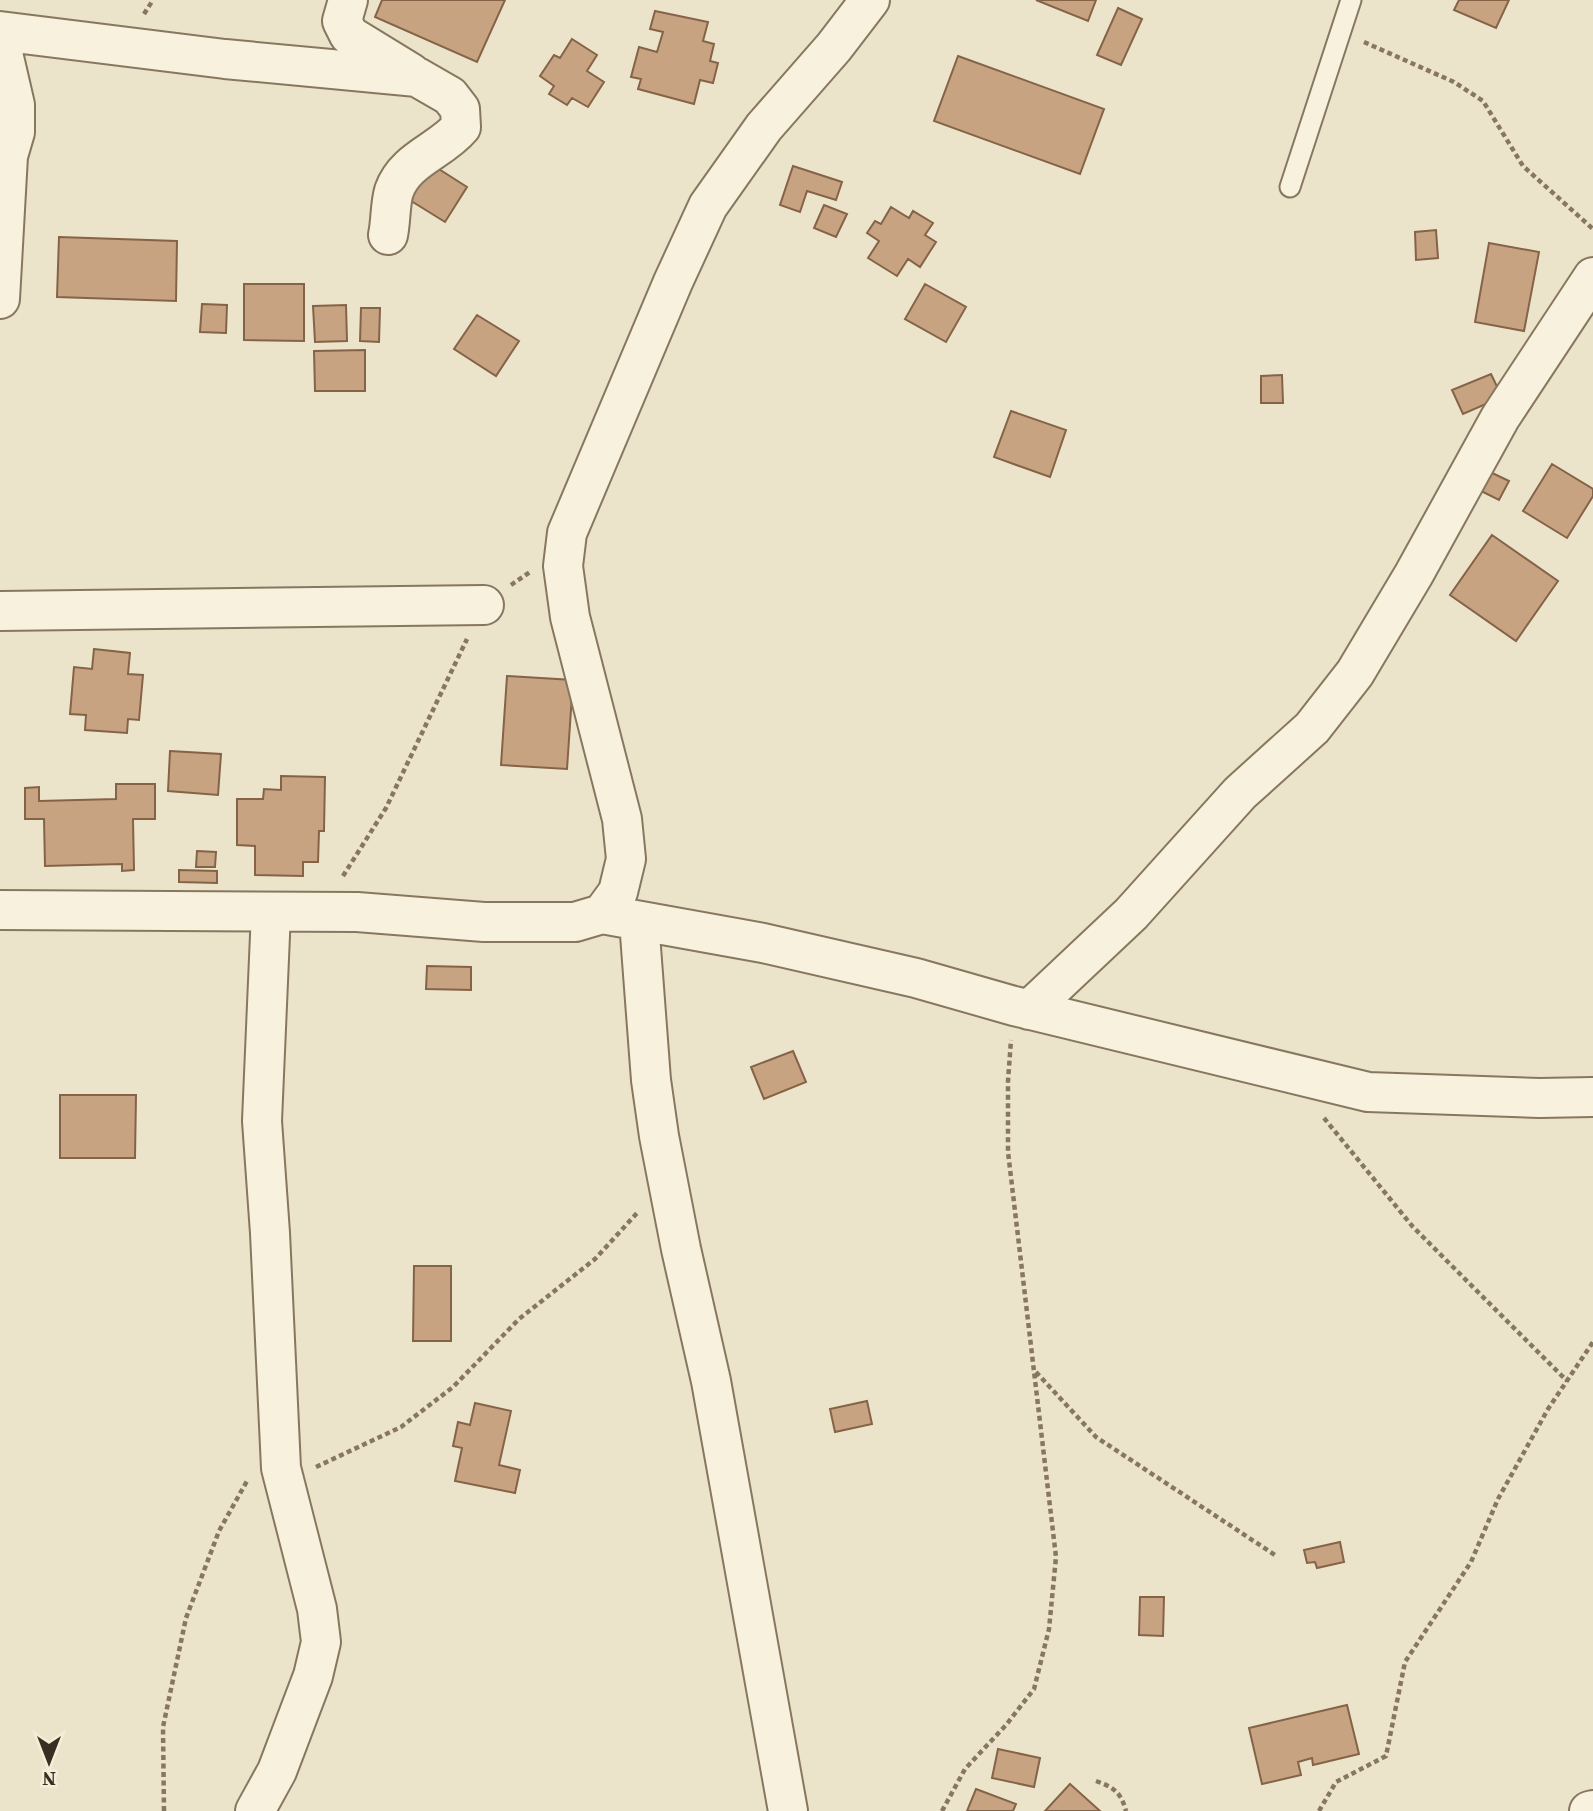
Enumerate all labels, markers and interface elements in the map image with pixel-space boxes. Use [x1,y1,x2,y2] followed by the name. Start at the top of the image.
[14,1727,84,1797] north arrow
[42,1766,56,1792] text: N

